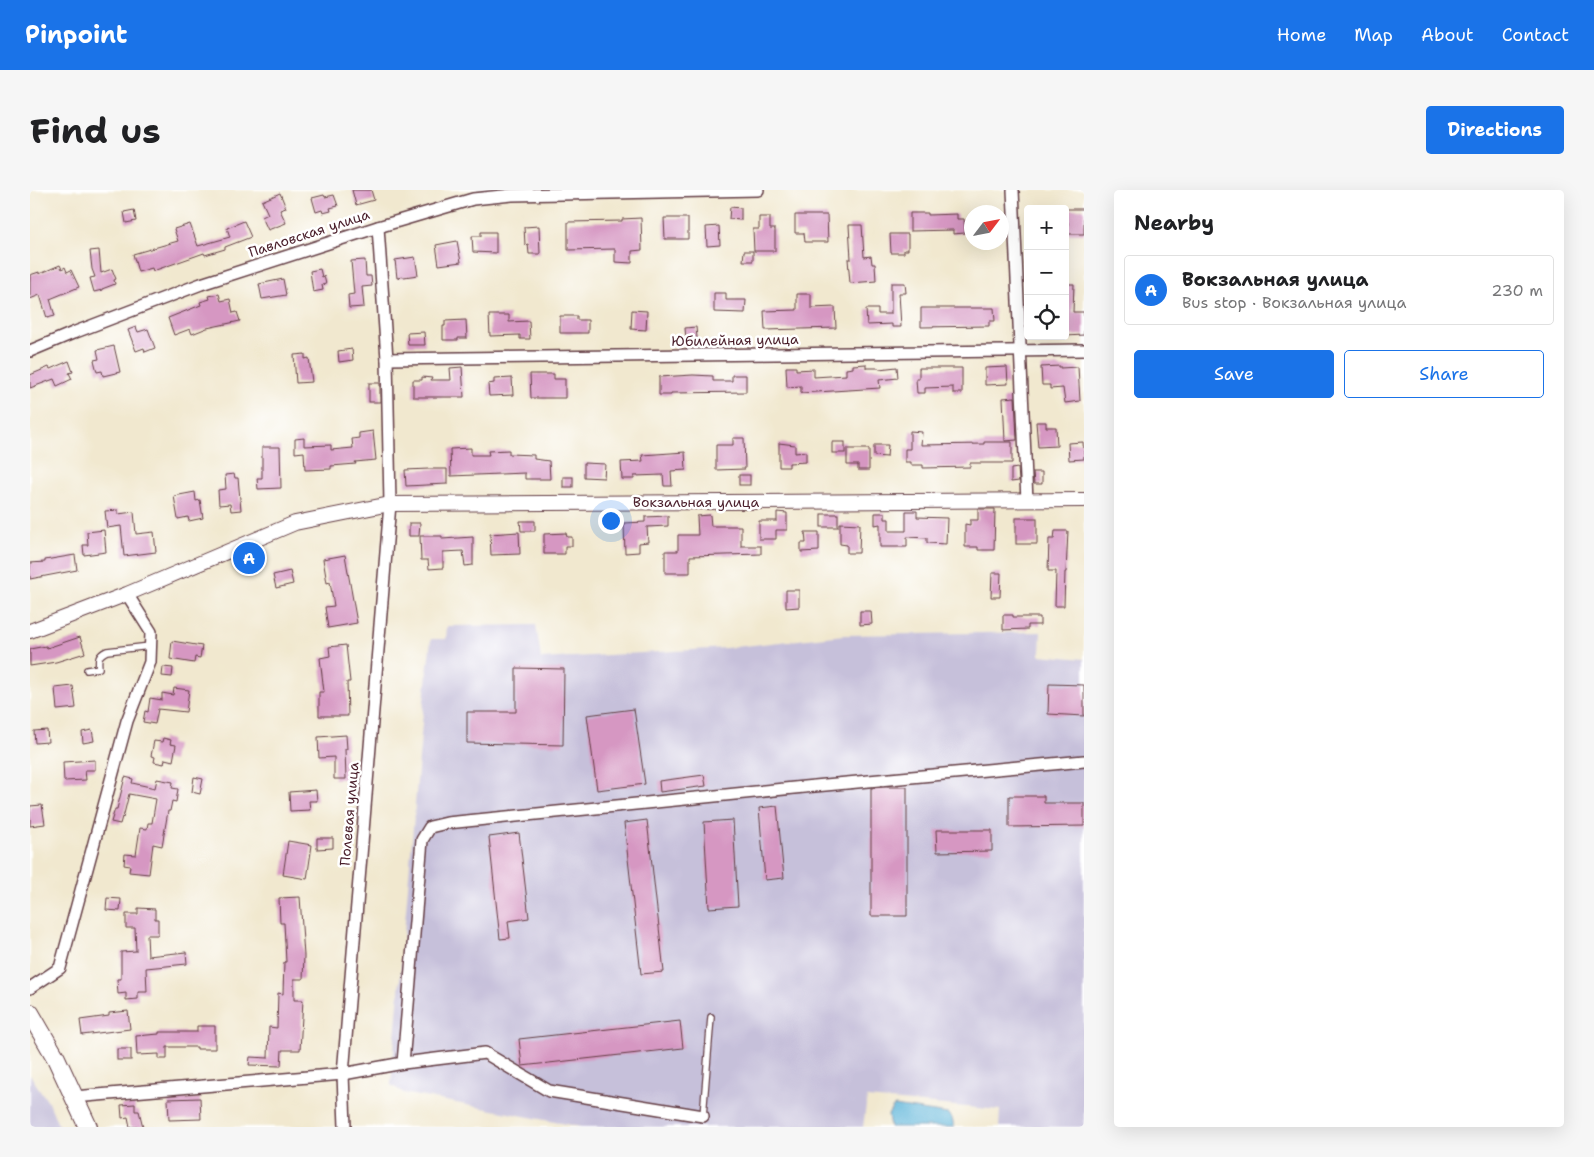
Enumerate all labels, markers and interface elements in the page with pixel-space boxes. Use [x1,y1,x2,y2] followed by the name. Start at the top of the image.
[25,19,127,51] text: Pinpoint
[1277,23,1326,47] text: Home
[1354,23,1393,47] text: Map
[1421,23,1474,47] text: About
[1502,23,1569,47] text: Contact
[1426,106,1564,154] button: Directions
[30,107,161,154] text: Find us
[246,205,372,261] street label: Павловская улица
[964,205,1009,250] north arrow
[1024,205,1069,340] map controls
[1024,205,1069,250] button: +
[1134,209,1214,237] text: Nearby
[1024,250,1069,295] button: −
[1182,267,1368,292] text: Вокзальная улица
[1145,280,1157,301] text: A
[1491,280,1543,301] text: 230 m
[1182,292,1406,313] text: Bus stop · Вокзальная улица
[1024,295,1069,340] button: locate
[671,330,799,350] street label: Юбилейная улица
[1134,350,1334,398] button: Save
[1344,350,1544,398] button: Share
[633,493,759,511] street label: Вокзальная улица
[598,508,624,534] your location
[233,539,265,577] pin: A
[336,761,363,867] street label: Полевая улица

